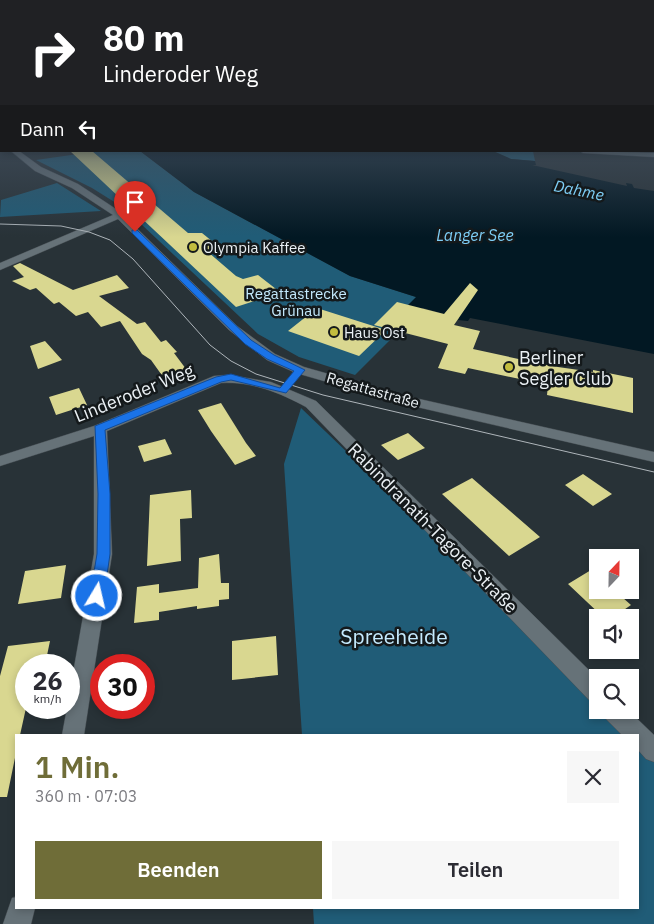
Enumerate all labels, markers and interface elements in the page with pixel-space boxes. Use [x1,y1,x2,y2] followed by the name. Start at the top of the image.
[103,15,185,61] text: 80 m
[20,20,85,85] icon: right
[103,59,258,88] text: Linderoder Weg
[74,115,102,143] icon: left
[20,117,64,141] text: Dann
[552,175,606,205] water label: Dahme
[114,181,156,232] pin
[121,188,149,216] icon: arrive
[436,225,514,245] water label: Langer See
[203,238,306,257] place label: Olympia Kaffee
[187,241,199,253] marker: Olympia Kaffee
[245,284,347,320] park label: Regattastrecke Grünau
[344,323,405,342] place label: Haus Ost
[328,326,340,338] marker: Haus Ost
[519,346,611,390] place label: Berliner Segler Club
[71,358,198,427] street label: Linderoder Weg
[503,361,515,373] marker: Berliner Segler Club
[324,368,422,412] street label: Regattastraße
[343,438,523,618] street label: Rabindranath-Tagore-Straße
[589,549,639,599] north arrow
[589,549,639,719] map controls
[70,569,122,621] position arrow
[589,609,639,659] button: sound
[340,622,448,650] park label: Spreeheide
[90,654,155,719] speed limit sign: 30
[32,664,63,697] text: 26
[589,669,639,719] button: search
[33,691,62,706] text: km/h
[35,747,119,786] text: 1 Min.
[567,751,619,803] button: close
[35,786,137,806] text: 360 m · 07:03
[35,841,322,899] button: Beenden
[332,841,619,899] button: Teilen

